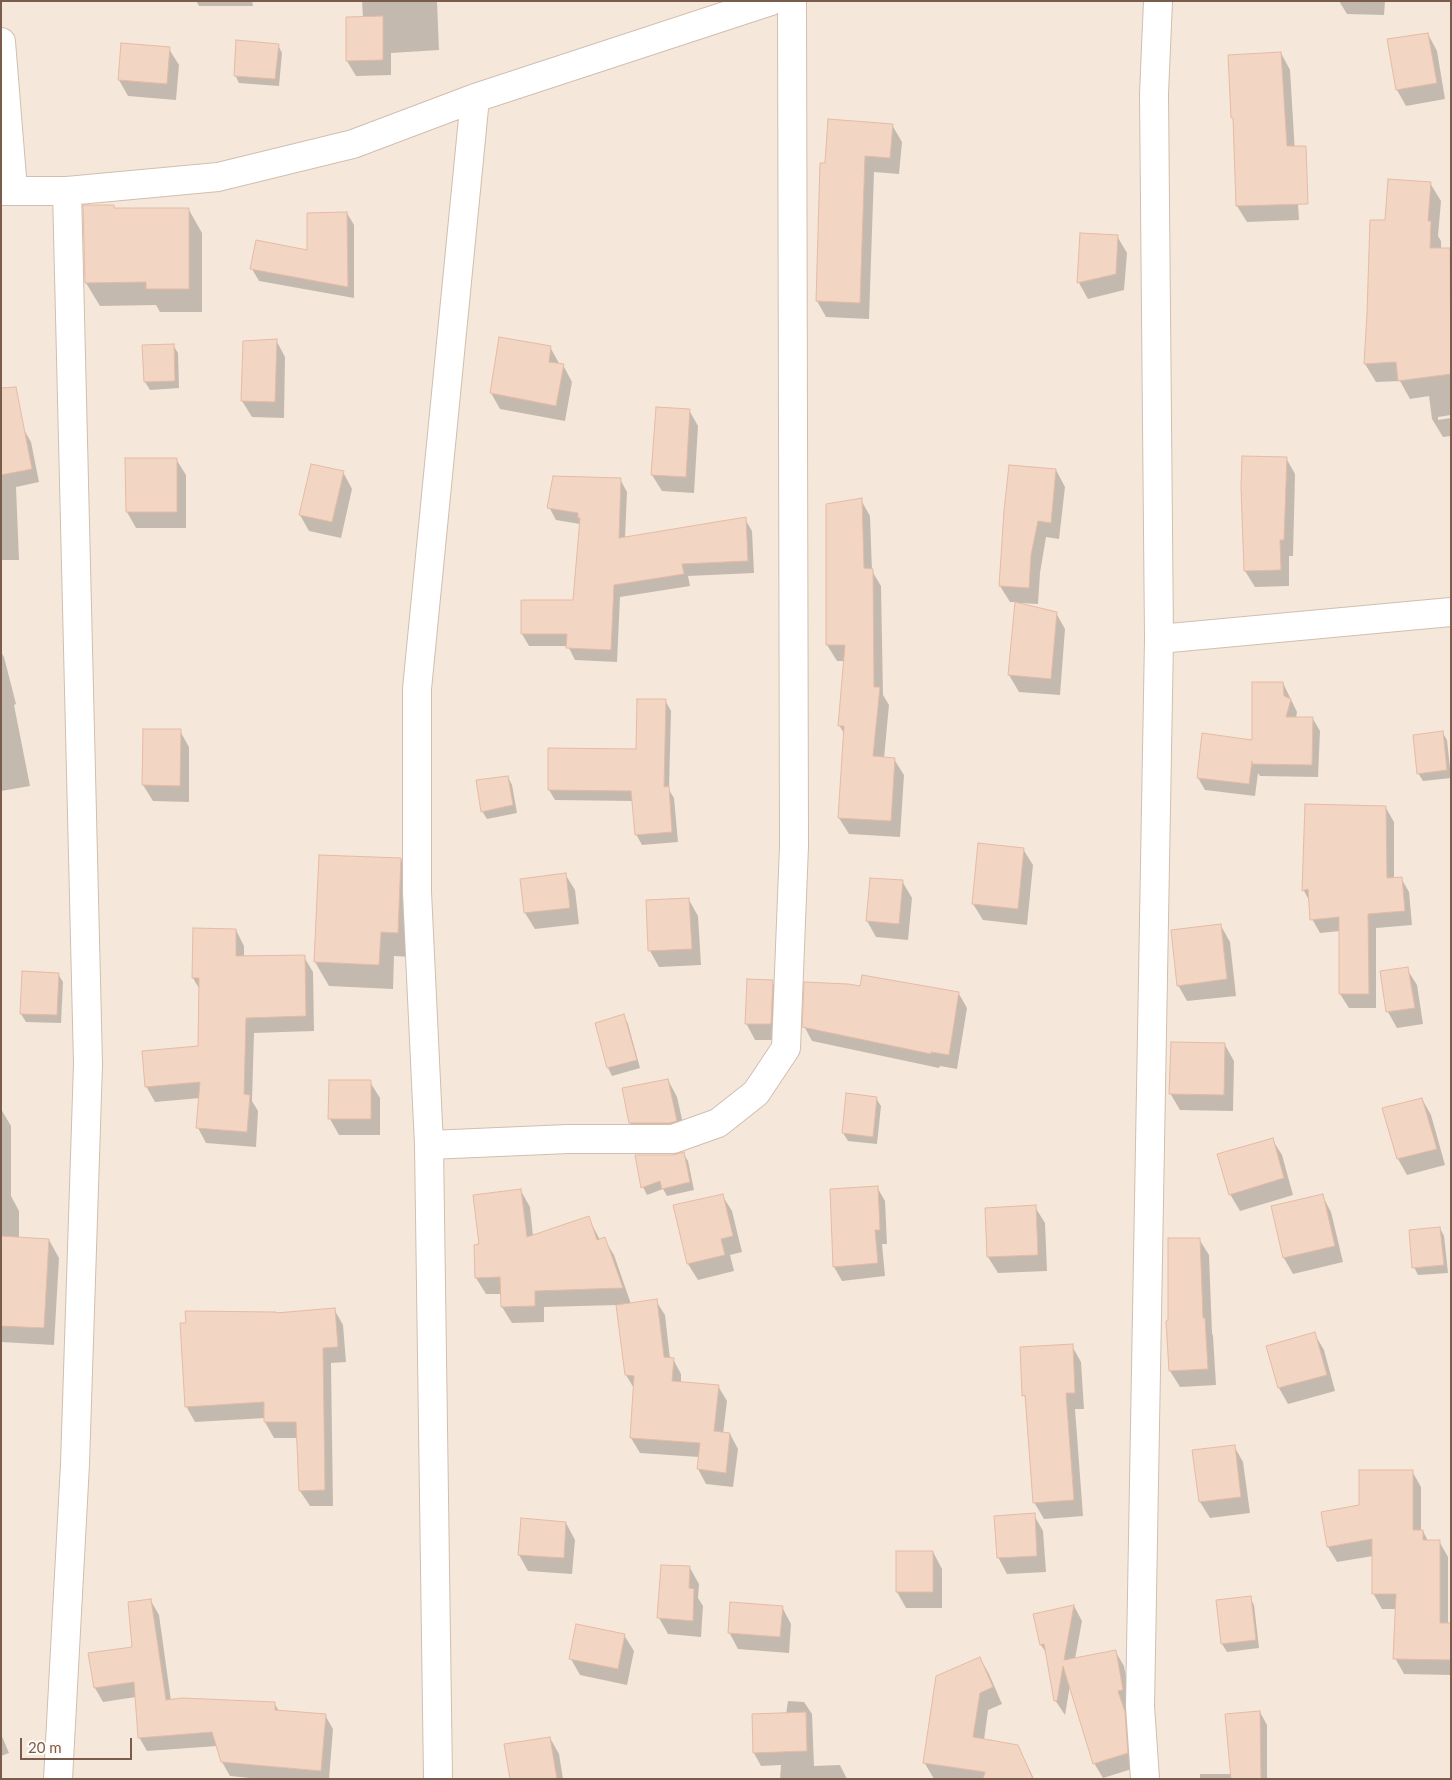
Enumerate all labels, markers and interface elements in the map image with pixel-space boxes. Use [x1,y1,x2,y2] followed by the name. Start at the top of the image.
[22,1728,135,1760] scale bar
[28,1738,62,1756] text: 20 m

